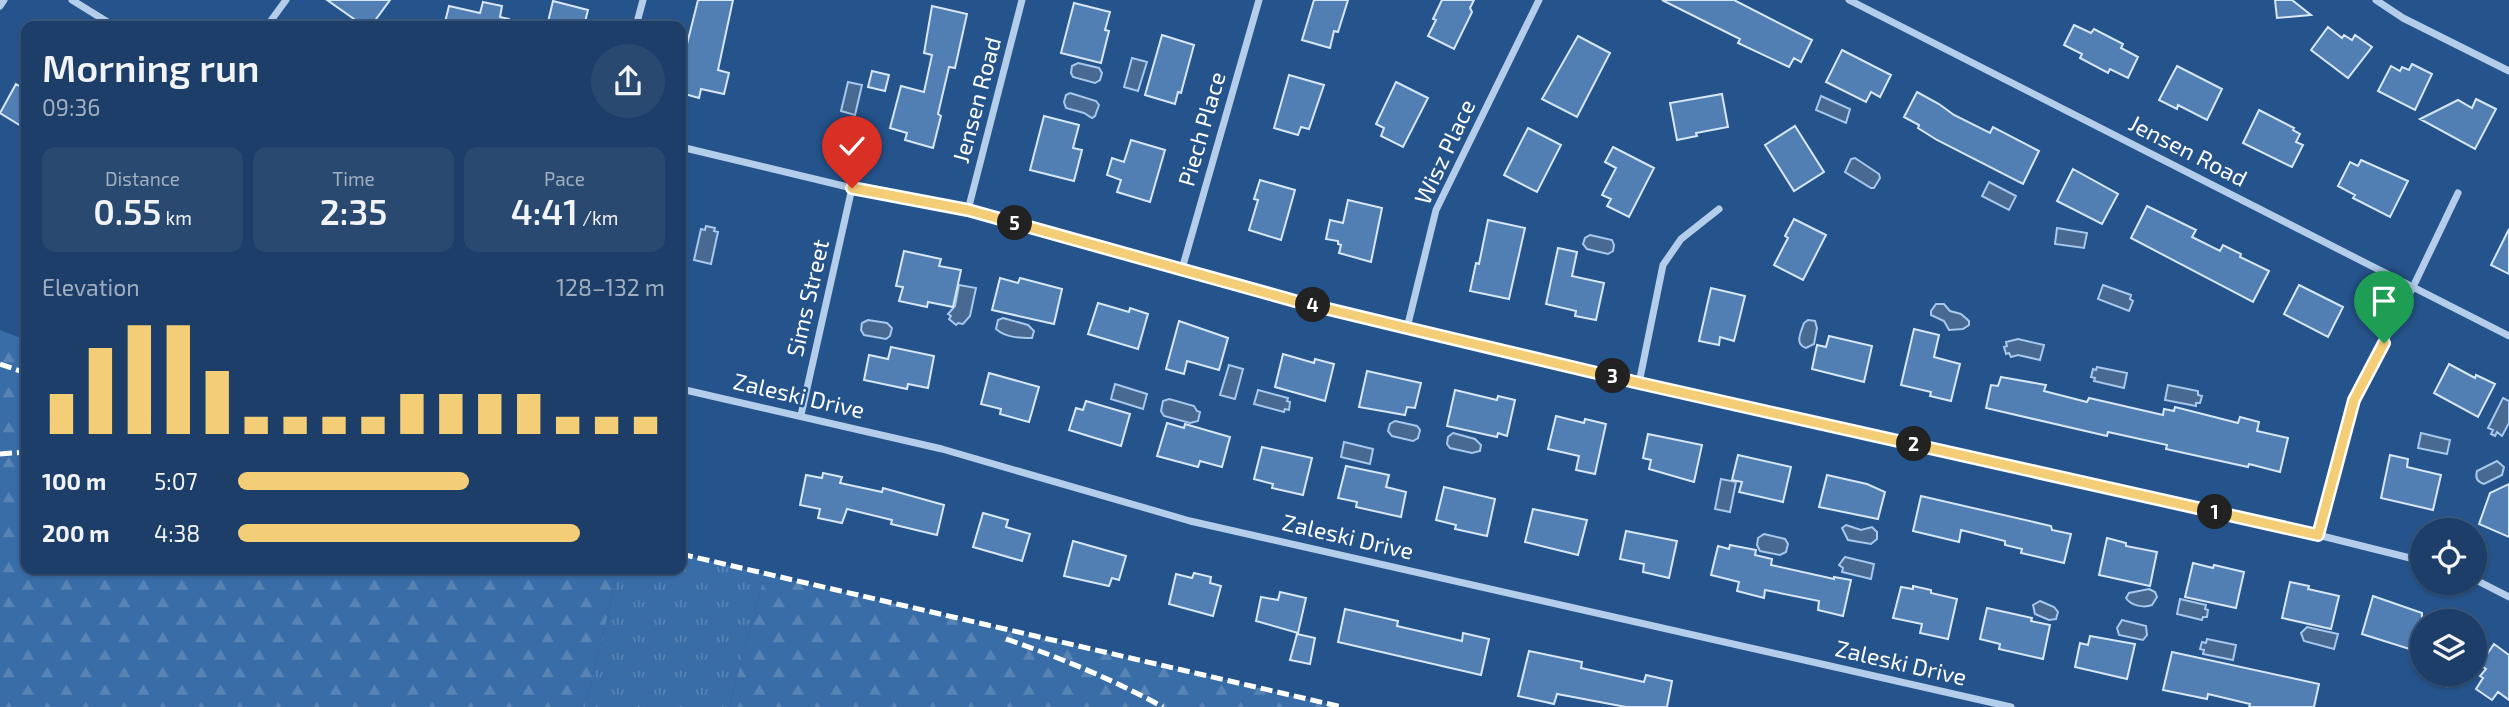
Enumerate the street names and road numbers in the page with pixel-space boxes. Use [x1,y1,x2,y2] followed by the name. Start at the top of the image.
[946,34,1006,166] street label: Jensen Road
[1171,68,1231,189] street label: Piech Place
[1408,95,1481,208] street label: Wisz Place
[2125,108,2252,192] street label: Jensen Road
[780,236,834,359] street label: Sims Street
[731,366,867,424] street label: Zaleski Drive
[1280,507,1416,565] street label: Zaleski Drive
[1833,633,1969,691] street label: Zaleski Drive

